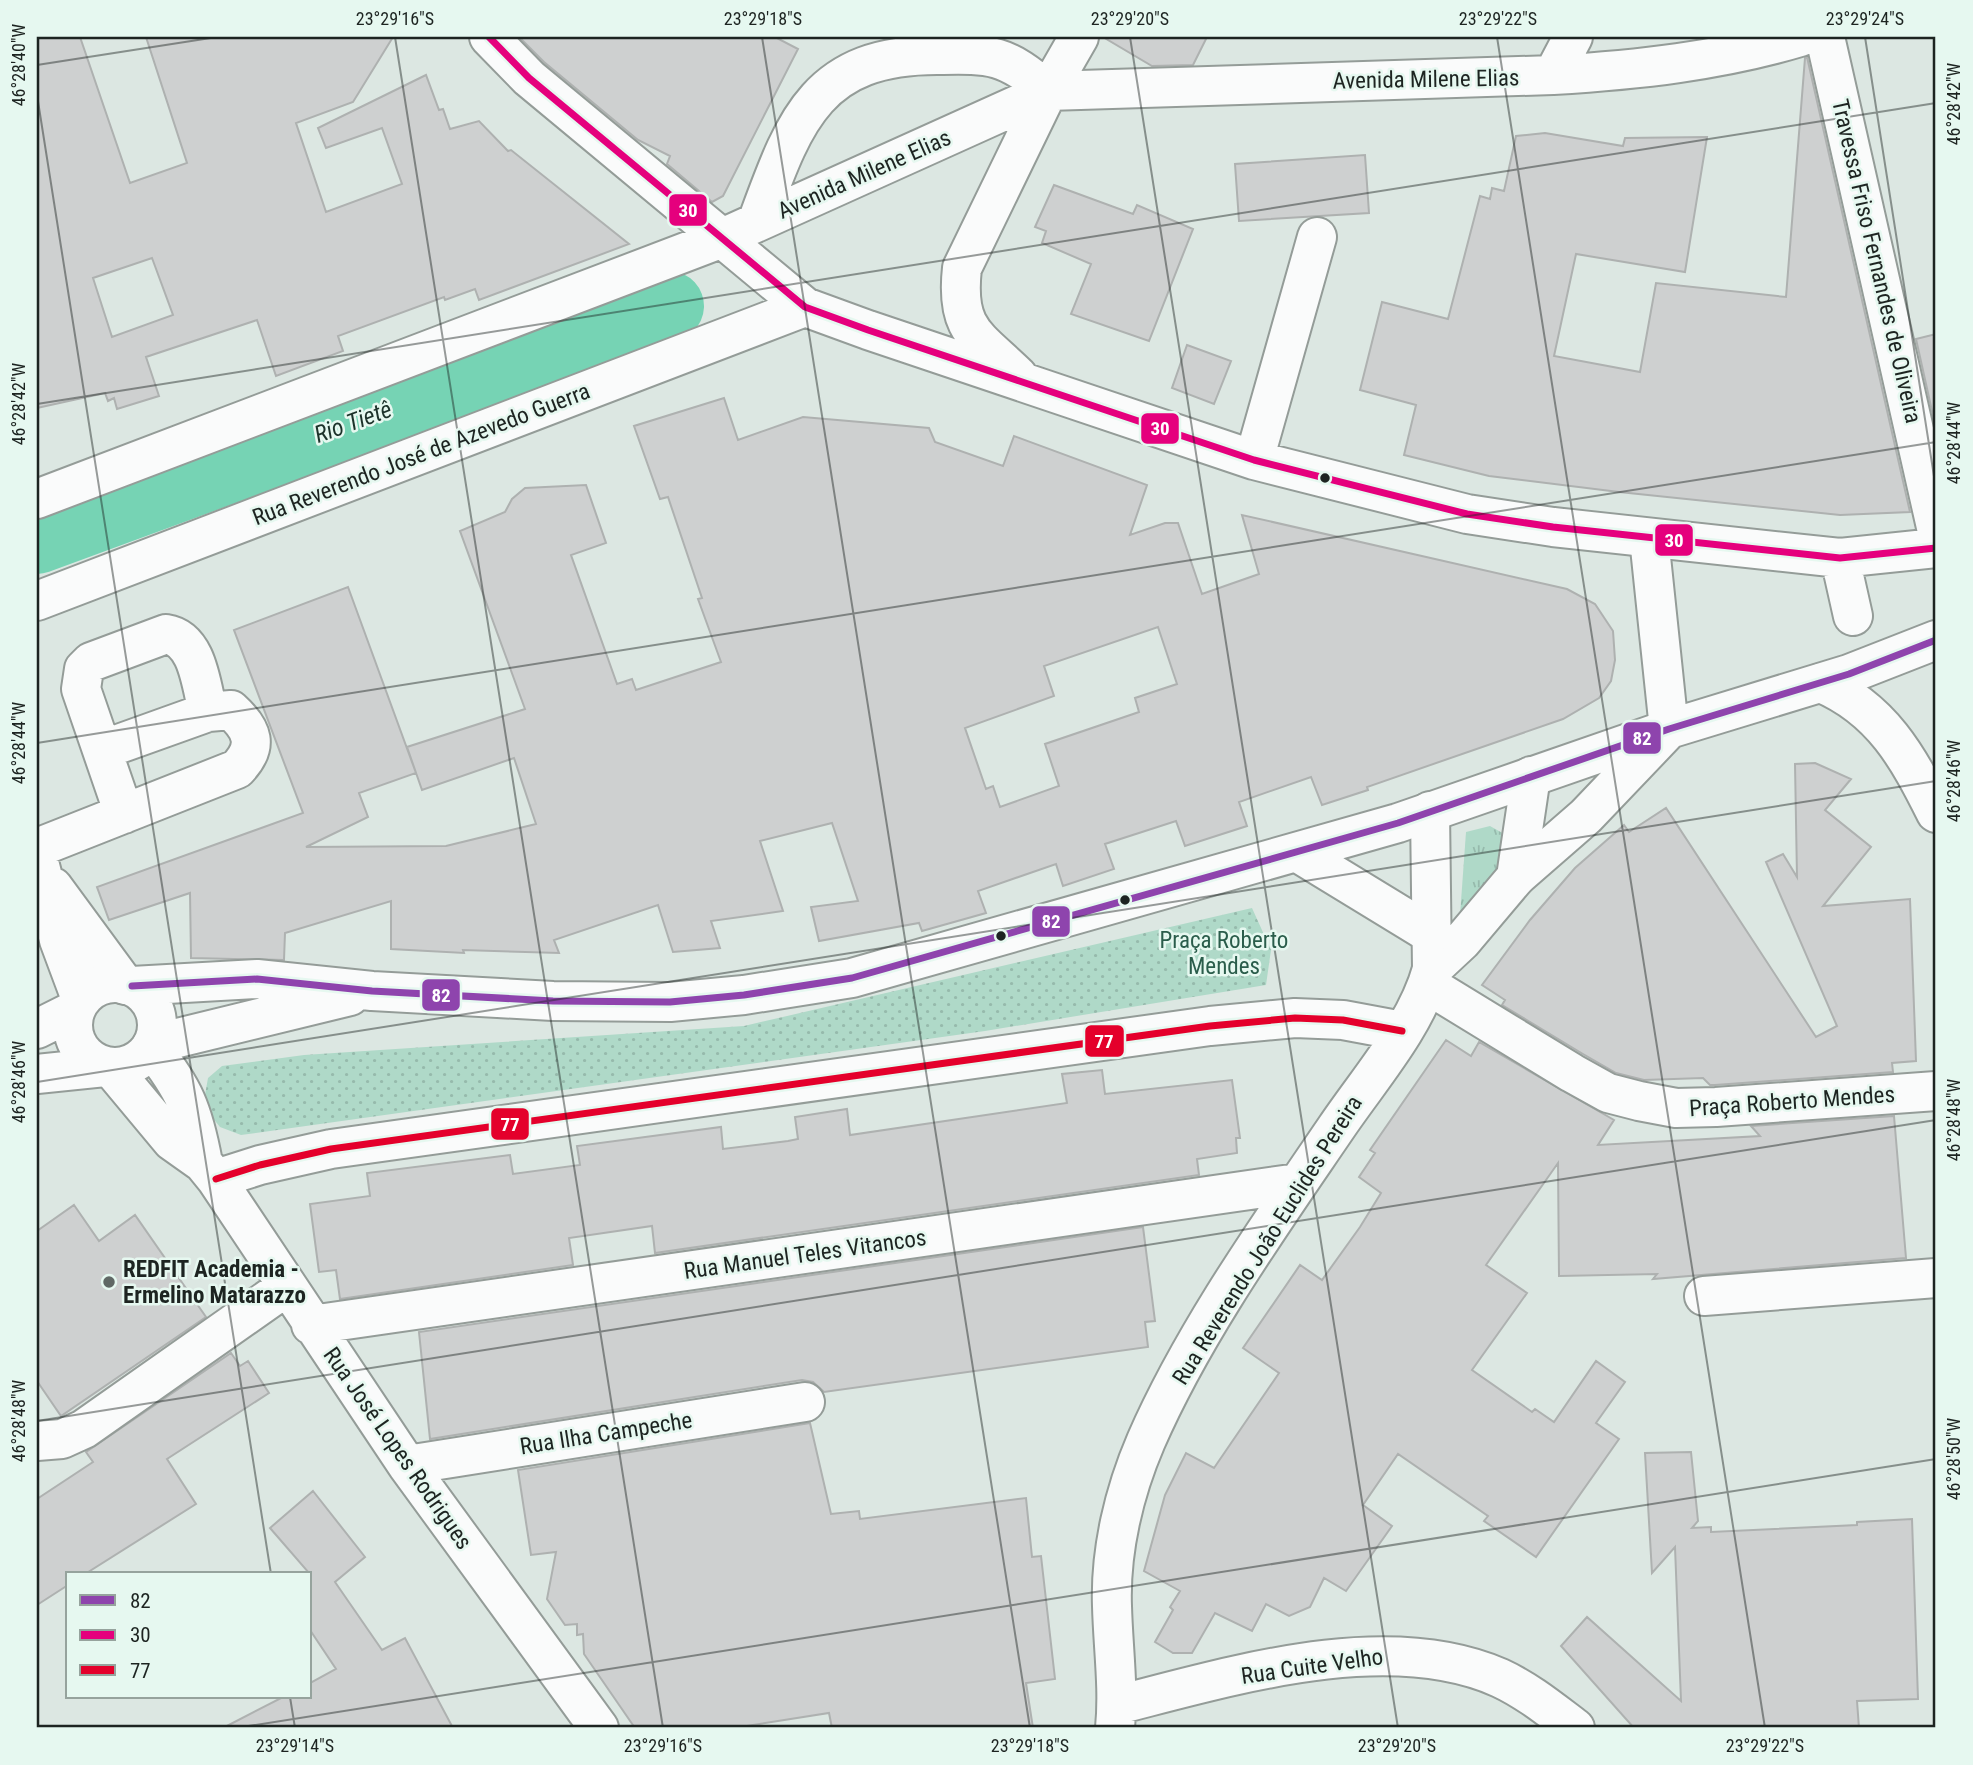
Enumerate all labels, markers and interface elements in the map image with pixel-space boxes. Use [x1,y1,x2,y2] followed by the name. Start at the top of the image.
[356,8,434,29] text: 23°29'16"S
[724,8,802,29] text: 23°29'18"S
[1091,8,1169,29] text: 23°29'20"S
[1459,8,1537,29] text: 23°29'22"S
[1826,8,1904,29] text: 23°29'24"S
[8,23,29,106] text: 46°28'40"W
[1943,62,1964,145] text: 46°28'42"W
[1332,64,1520,95] street label: Avenida Milene Elias
[1826,96,1927,426] street label: Travessa Friso Fernandes de Oliveira
[773,124,955,225] street label: Avenida Milene Elias
[668,193,708,227] line badge: 30
[678,199,698,222] text: 30
[8,362,29,445] text: 46°28'42"W
[249,377,594,531] street label: Rua Reverendo José de Azevedo Guerra
[310,395,396,449] water label: Rio Tietê
[1943,401,1964,484] text: 46°28'44"W
[1140,412,1180,445] line badge: 30
[1150,417,1170,440] text: 30
[1318,471,1332,485] unlabelled marker
[1654,523,1694,557] line badge: 30
[1664,529,1684,552] text: 30
[8,701,29,784] text: 46°28'44"W
[1622,721,1662,755] line badge: 82
[1632,727,1652,750] text: 82
[1943,739,1964,822] text: 46°28'46"W
[1118,893,1132,907] unlabelled marker
[1031,905,1071,938] line badge: 82
[1041,910,1061,933] text: 82
[1160,927,1288,980] park label: Praça Roberto Mendes
[994,929,1008,943] unlabelled marker
[421,978,461,1012] line badge: 82
[431,984,451,1007] text: 82
[1084,1024,1125,1058] line badge: 77
[1094,1030,1114,1053] text: 77
[8,1040,29,1123] text: 46°28'46"W
[1943,1078,1964,1161] text: 46°28'48"W
[1688,1081,1896,1122] street label: Praça Roberto Mendes
[1167,1091,1368,1390] street label: Rua Reverendo João Euclides Pereira
[490,1107,530,1141] line badge: 77
[500,1113,520,1136] text: 77
[682,1224,928,1285] street label: Rua Manuel Teles Vitancos
[123,1256,306,1309] place label: REDFIT Academia - Ermelino Matarazzo
[101,1274,117,1290] marker: REDFIT Academia - Ermelino Matarazzo
[318,1342,478,1554] street label: Rua José Lopes Rodrigues
[8,1379,29,1462] text: 46°28'48"W
[518,1407,694,1460] street label: Rua Ilha Campeche
[1943,1417,1964,1500] text: 46°28'50"W
[66,1572,312,1698] legend
[130,1589,151,1613] text: 82
[130,1623,151,1647] text: 30
[1239,1643,1385,1690] street label: Rua Cuite Velho
[130,1659,151,1683] text: 77
[256,1735,334,1756] text: 23°29'14"S
[624,1735,702,1756] text: 23°29'16"S
[991,1735,1069,1756] text: 23°29'18"S
[1358,1735,1436,1756] text: 23°29'20"S
[1726,1735,1804,1756] text: 23°29'22"S

